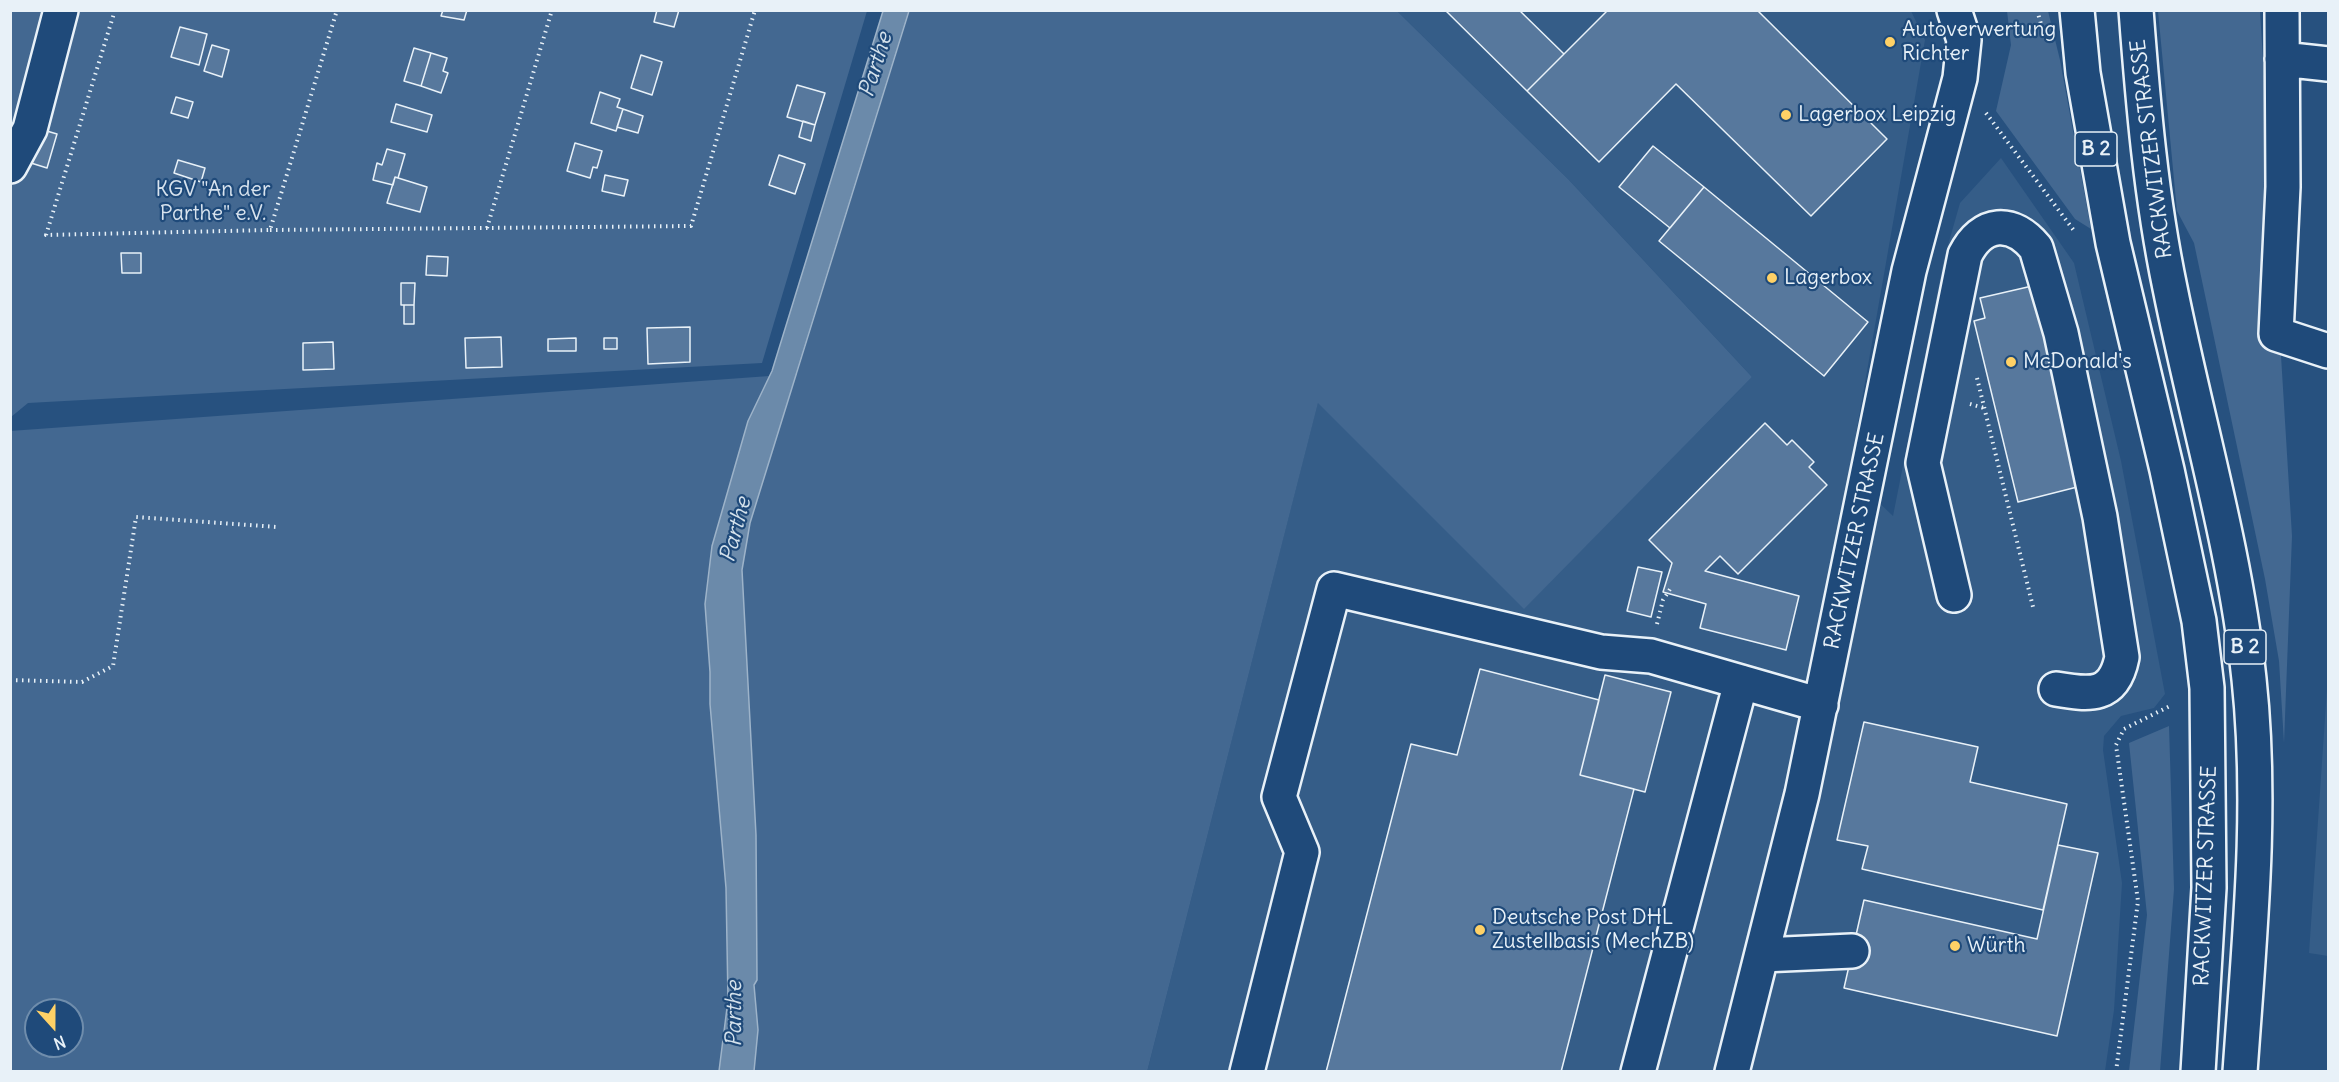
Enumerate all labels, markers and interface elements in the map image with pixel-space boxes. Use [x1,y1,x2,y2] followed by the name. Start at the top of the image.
[1902,17,2056,67] place label: Autoverwertung Richter
[854,29,898,101] water label: Parthe
[1883,35,1897,49] marker: Autoverwertung Richter
[2126,38,2178,260] street label: RACKWITZER STRASSE
[1798,102,1956,128] place label: Lagerbox Leipzig
[1779,108,1793,122] marker: Lagerbox Leipzig
[2075,132,2117,166] road number: B 2
[156,177,270,227] park label: KGV "An der Parthe" e.V.
[1784,265,1872,291] place label: Lagerbox
[1765,271,1779,285] marker: Lagerbox
[2023,349,2132,375] place label: McDonald's
[2004,355,2018,369] marker: McDonald's
[1820,430,1890,652] street label: RACKWITZER STRASSE
[715,495,757,565] water label: Parthe
[2224,630,2266,664] road number: B 2
[2190,765,2222,987] street label: RACKWITZER STRASSE
[1492,905,1694,955] place label: Deutsche Post DHL Zustellbasis (MechZB)
[1473,923,1487,937] marker: Deutsche Post DHL Zustellbasis (MechZB)
[1967,933,2026,959] place label: Würth
[1948,939,1962,953] marker: Würth
[722,981,748,1047] water label: Parthe
[24,998,84,1058] north arrow
[51,1032,68,1054] text: N

